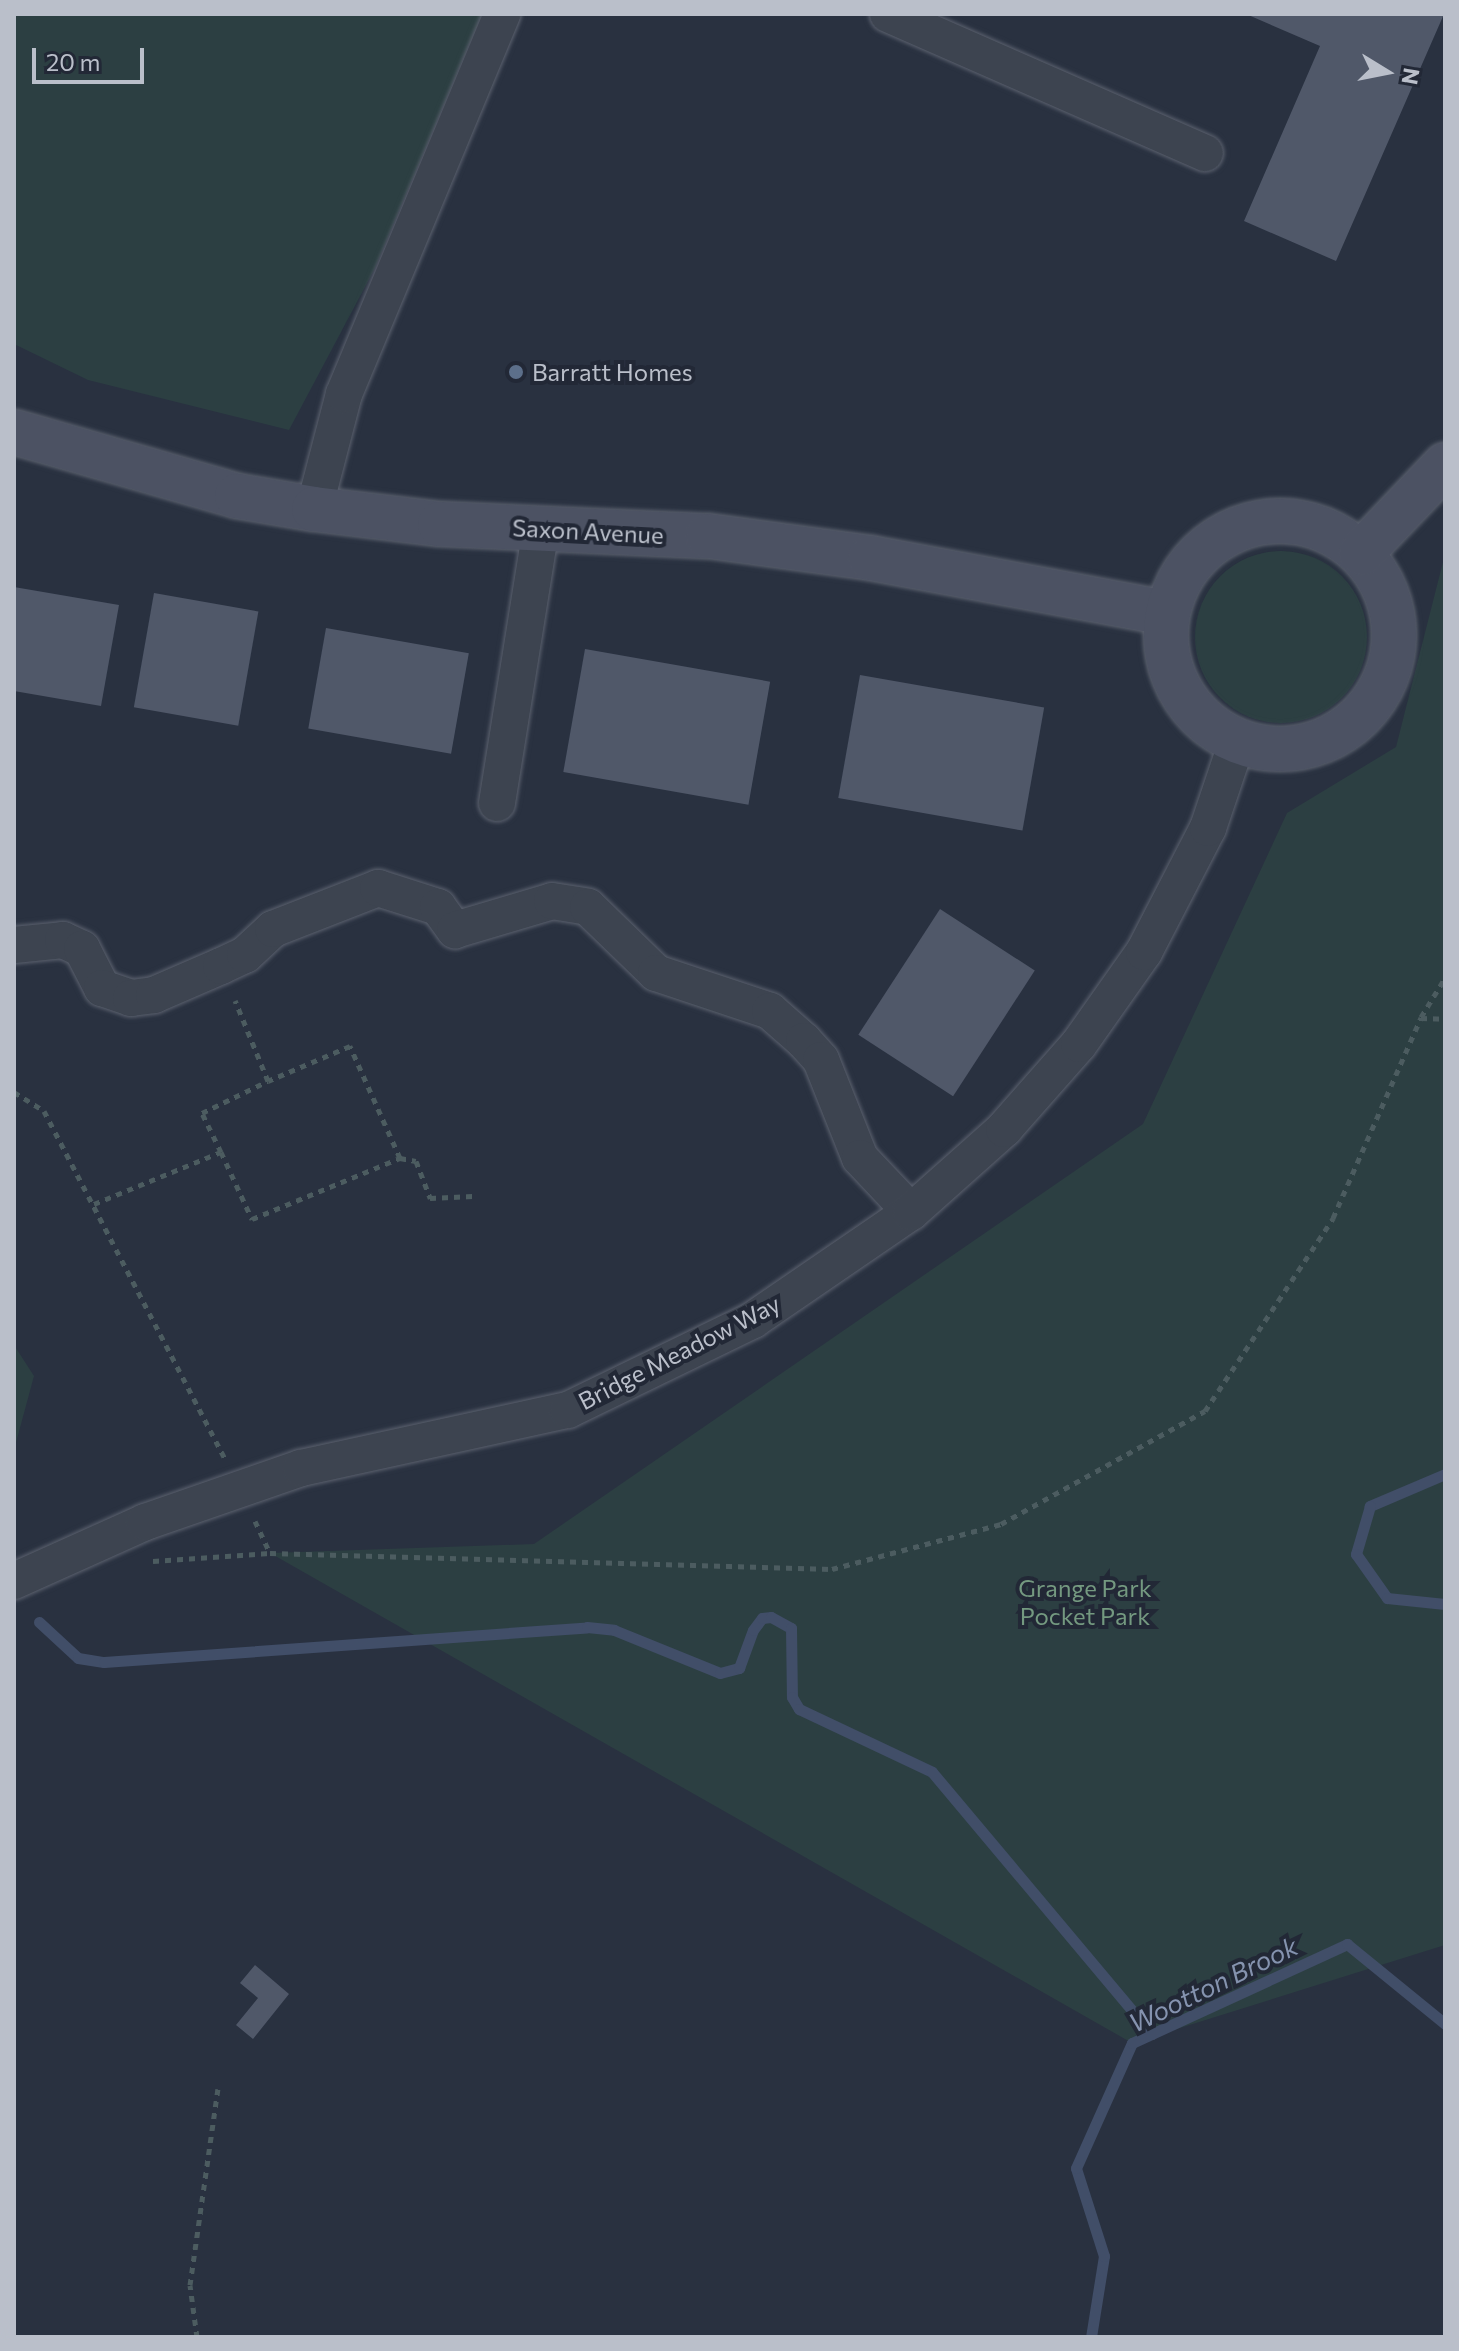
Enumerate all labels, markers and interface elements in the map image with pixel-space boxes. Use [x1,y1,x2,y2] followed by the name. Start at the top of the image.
[36,32,148,82] scale bar
[1347,32,1427,112] north arrow
[46,47,100,76] text: 20 m
[1396,66,1426,87] text: N
[532,358,693,386] place label: Barratt Homes
[507,363,525,381] marker: Barratt Homes
[512,513,664,549] street label: Saxon Avenue
[573,1289,785,1415] street label: Bridge Meadow Way
[1018,1574,1152,1630] park label: Grange Park Pocket Park
[1123,1930,1303,2038] water label: Wootton Brook

